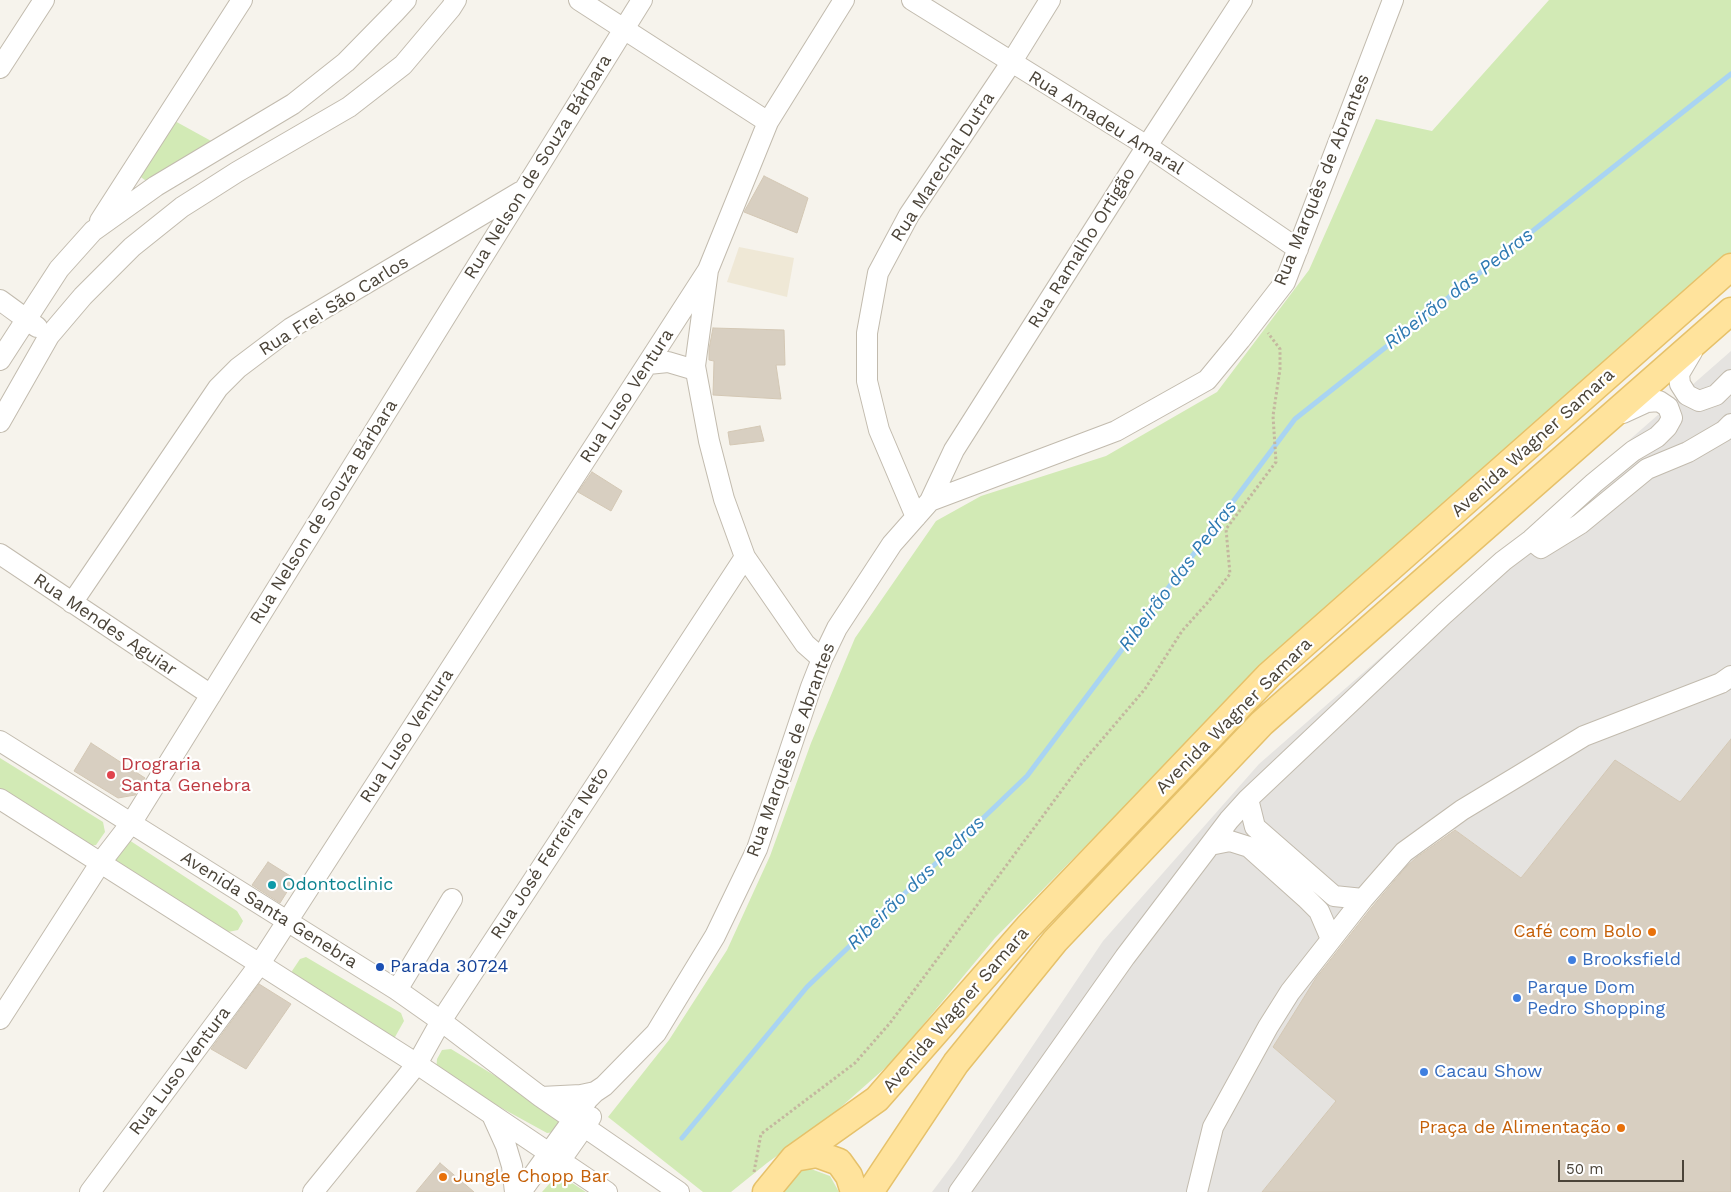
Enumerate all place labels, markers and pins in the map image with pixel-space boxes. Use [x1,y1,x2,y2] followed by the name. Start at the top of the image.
[121,754,251,796] place label: Drograria Santa Genebra
[105,769,117,781] marker: Drograria Santa Genebra
[282,874,393,896] place label: Odontoclinic
[266,879,278,891] marker: Odontoclinic
[1513,921,1642,943] place label: Café com Bolo
[1646,926,1658,938] marker: Café com Bolo
[1582,949,1681,971] place label: Brooksfield
[1566,954,1578,966] marker: Brooksfield
[390,956,508,978] place label: Parada 30724
[374,961,386,973] marker: Parada 30724
[1527,977,1665,1020] place label: Parque Dom Pedro Shopping
[1511,992,1523,1004] marker: Parque Dom Pedro Shopping
[1434,1061,1542,1083] place label: Cacau Show
[1418,1066,1430,1078] marker: Cacau Show
[1419,1117,1611,1139] place label: Praça de Alimentação
[1615,1122,1627,1134] marker: Praça de Alimentação
[453,1166,609,1188] place label: Jungle Chopp Bar
[437,1171,449,1183] marker: Jungle Chopp Bar

